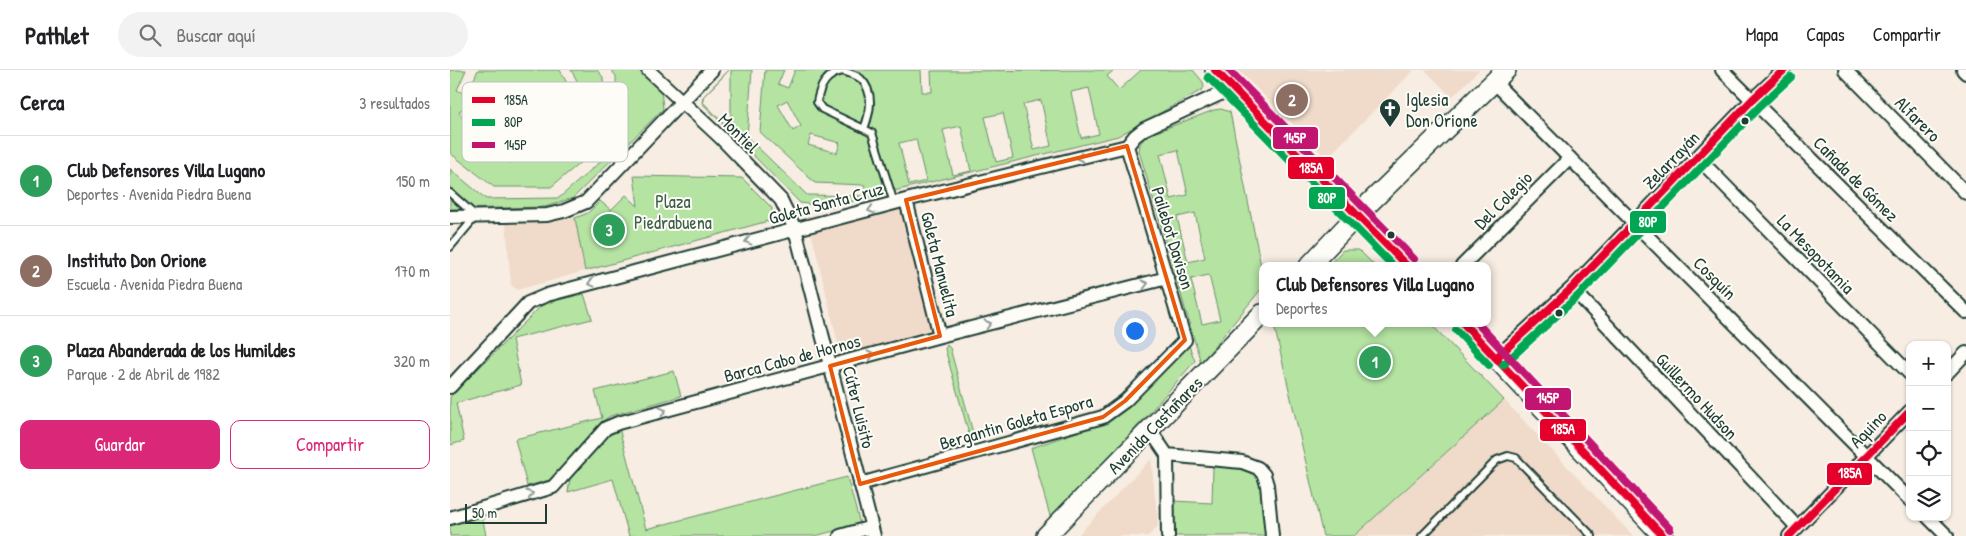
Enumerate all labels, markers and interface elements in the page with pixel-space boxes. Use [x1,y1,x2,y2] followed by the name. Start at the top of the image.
[118,12,468,57] search box
[25,19,88,51] text: Pathlet
[136,21,164,49] icon: search
[176,22,256,48] text: Buscar aquí
[1746,22,1778,47] text: Mapa
[1806,22,1845,47] text: Capas
[1873,22,1941,47] text: Compartir
[1276,81,1308,119] pin: 2
[462,82,628,162] legend
[1406,87,1478,133] place label: Iglesia Don Orione
[20,88,64,117] text: Cerca
[504,90,528,109] text: 185A
[1890,91,1946,147] street label: Alfarero
[359,92,430,114] text: 3 resultados
[1378,97,1402,128] church icon: Iglesia Don Orione
[713,107,765,159] street label: Montiel
[504,112,523,131] text: 80P
[1740,116,1750,126] unlabelled marker
[1637,125,1705,195] street label: Zelarrayán
[1272,126,1319,150] line badge: 145P
[1284,128,1307,147] text: 145P
[1808,131,1905,228] street label: Cañada de Gómez
[504,135,527,154] text: 145P
[1075,152,1084,163] one-way arrow
[1287,156,1335,180] line badge: 185A
[67,157,265,183] text: Club Defensores Villa Lugano
[1299,158,1323,177] text: 185A
[1468,165,1538,235] street label: Del Colegio
[33,170,39,192] text: 1
[396,170,430,192] text: 150 m
[766,176,886,230] street label: Goleta Santa Cruz
[67,183,251,205] text: Deportes · Avenida Piedra Buena
[1146,184,1200,292] street label: Pailebot Davison
[1308,186,1346,210] line badge: 80P
[1317,188,1337,207] text: 80P
[634,189,712,235] park label: Plaza Piedrabuena
[868,204,876,214] one-way arrow
[915,209,965,319] street label: Goleta Manuelita
[1772,209,1860,299] street label: La Mesopotamia
[1629,210,1667,234] line badge: 80P
[593,211,625,249] pin: 3
[1638,212,1658,231] text: 80P
[1386,230,1396,240] unlabelled marker
[743,235,752,246] one-way arrow
[67,247,206,273] text: Instituto Don Orione
[1688,251,1742,305] street label: Cosquín
[32,260,40,282] text: 2
[395,260,430,282] text: 170 m
[1259,262,1491,327] popup
[1276,271,1474,297] text: Club Defensores Villa Lugano
[67,273,242,295] text: Escuela · Avenida Piedra Buena
[587,278,595,288] one-way arrow
[1140,279,1148,289] one-way arrow
[1276,297,1327,319] text: Deportes
[1554,308,1564,318] unlabelled marker
[1122,318,1148,344] your location
[983,319,992,330] one-way arrow
[721,328,863,388] street label: Barca Cabo de Hornos
[67,337,295,363] text: Plaza Abanderada de los Humildes
[1906,341,1951,521] map controls
[1906,341,1951,386] button: +
[1359,343,1391,381] pin: 1
[1650,347,1744,445] street label: Guillermo Hudson
[32,350,40,372] text: 3
[394,350,430,372] text: 320 m
[866,351,874,361] one-way arrow
[67,363,220,385] text: Parque · 2 de Abril de 1982
[837,363,881,451] street label: Cúter Luisito
[1102,371,1208,479] street label: Avenida Castañares
[1906,386,1951,431] button: −
[1524,387,1572,411] line badge: 145P
[937,388,1095,456] street label: Bergantin Goleta Espora
[1537,388,1560,407] text: 145P
[1844,405,1892,453] street label: Aquino
[658,406,667,416] one-way arrow
[1539,418,1587,442] line badge: 185A
[1551,419,1575,438] text: 185A
[20,420,220,469] button: Guardar
[230,420,430,469] button: Compartir
[1906,431,1951,476] button: locate
[1826,462,1873,486] line badge: 185A
[1838,463,1862,482] text: 185A
[1906,476,1951,521] button: layers
[526,489,534,499] one-way arrow
[465,501,548,524] scale bar
[472,503,497,522] text: 50 m

